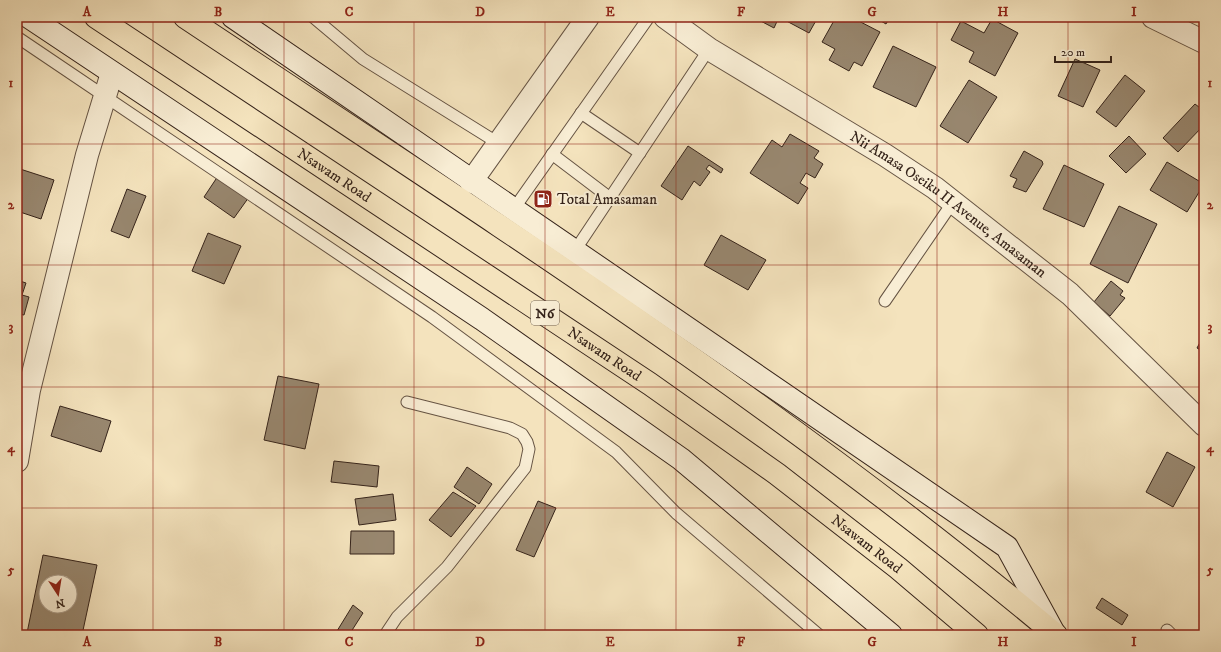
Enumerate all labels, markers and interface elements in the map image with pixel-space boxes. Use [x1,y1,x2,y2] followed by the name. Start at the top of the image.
[82,4,92,20] text: A
[214,4,222,20] text: B
[345,4,354,20] text: C
[475,4,485,20] text: D
[605,4,615,20] text: E
[737,4,746,20] text: F
[867,4,877,20] text: G
[998,4,1009,20] text: H
[1131,4,1137,20] text: I
[1055,38,1111,64] scale bar
[1061,45,1085,60] text: 20 m
[9,75,14,91] text: 1
[1208,75,1213,91] text: 1
[846,127,1050,282] street label: Nii Amasa Oseiku II Avenue, Amasaman
[294,144,375,207] street label: Nsawam Road
[532,188,554,210] fuel station icon: Total Amasaman
[557,190,657,209] place label: Total Amasaman
[8,197,15,213] text: 2
[1207,197,1214,213] text: 2
[531,301,559,325] road number: N6
[9,319,14,335] text: 3
[1208,319,1213,335] text: 3
[564,323,645,386] street label: Nsawam Road
[6,440,15,457] text: 4
[1205,440,1214,457] text: 4
[827,511,906,578] street label: Nsawam Road
[7,562,15,578] text: 5
[1206,562,1214,578] text: 5
[38,574,78,614] north arrow
[54,595,66,611] text: N
[82,634,92,650] text: A
[214,634,222,650] text: B
[345,634,354,650] text: C
[475,634,485,650] text: D
[605,634,615,650] text: E
[737,634,746,650] text: F
[867,634,877,650] text: G
[998,634,1009,650] text: H
[1131,634,1137,650] text: I

